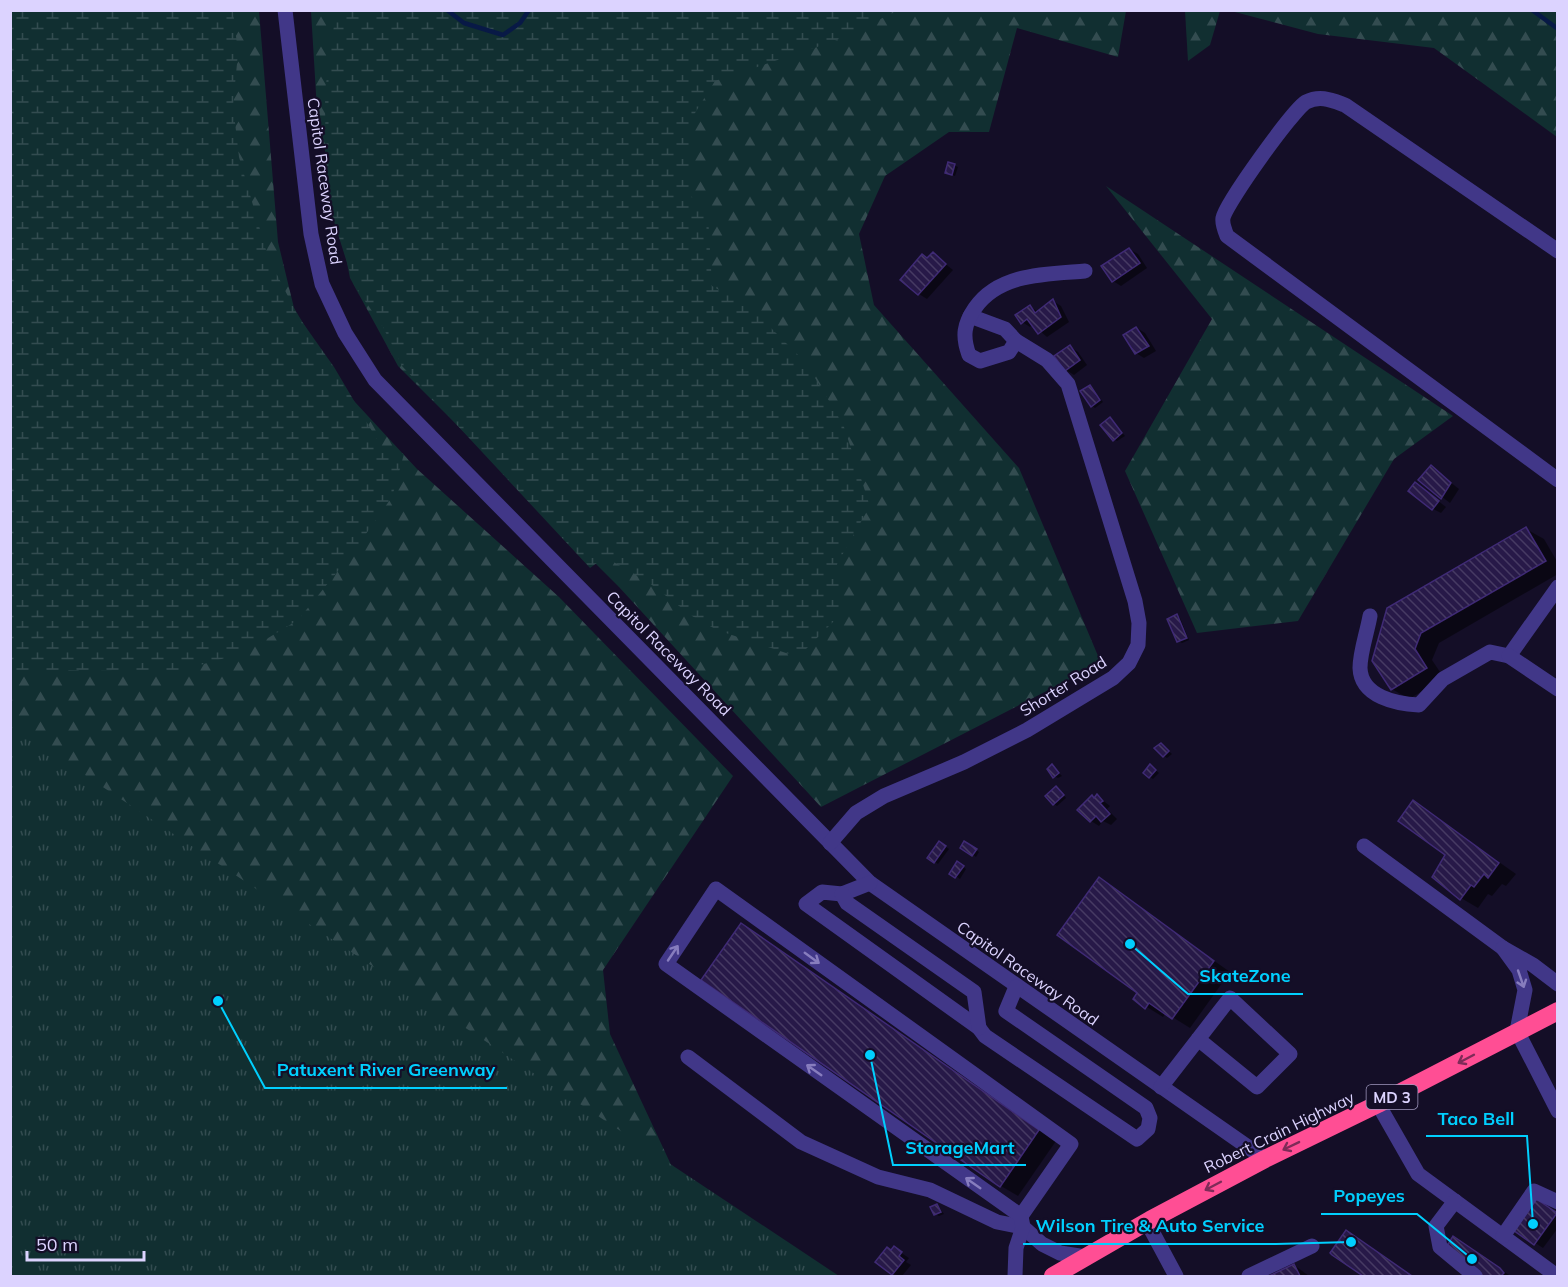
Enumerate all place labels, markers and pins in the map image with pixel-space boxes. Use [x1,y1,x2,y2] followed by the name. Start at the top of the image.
[1188,958,1303,994] callout: SkateZone
[265,1052,507,1088] callout: Patuxent River Greenway
[1426,1100,1527,1136] callout: Taco Bell
[893,1129,1026,1165] callout: StorageMart
[1321,1178,1417,1214] callout: Popeyes
[1023,1208,1276,1244] callout: Wilson Tire & Auto Service

